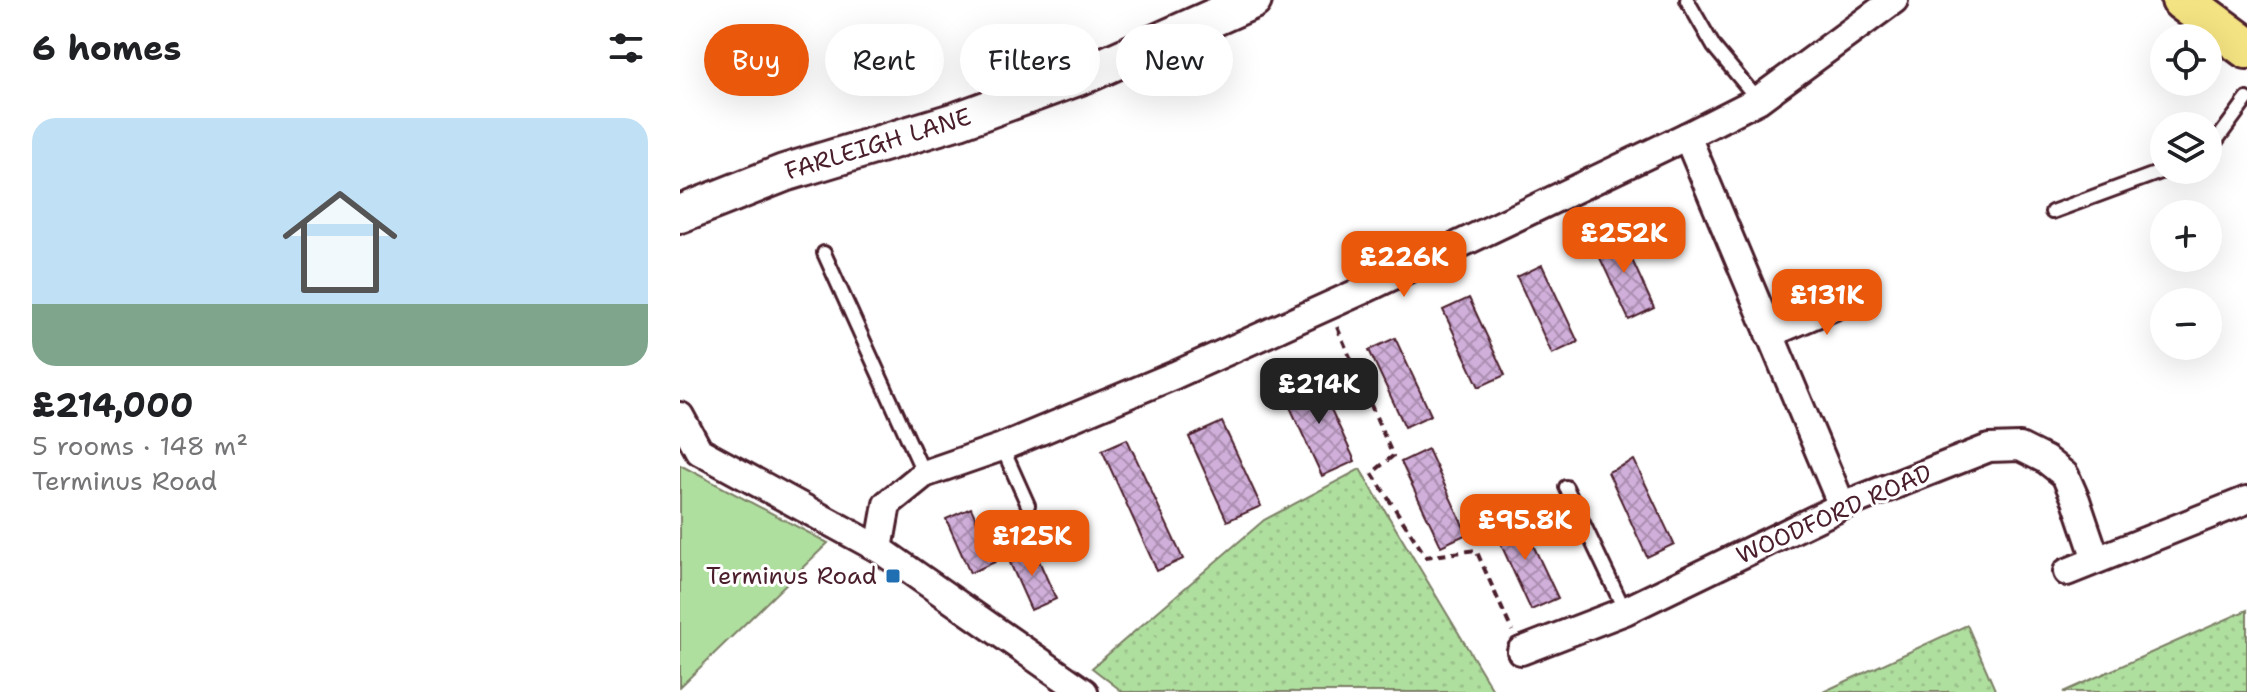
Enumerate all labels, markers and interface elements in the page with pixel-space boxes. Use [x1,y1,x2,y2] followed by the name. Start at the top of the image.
[704,24,809,96] chip: Buy
[825,24,944,96] chip: Rent
[960,24,1100,96] chip: Filters
[1116,24,1233,96] chip: New
[2150,24,2222,360] map controls
[2150,24,2222,96] button: locate
[32,25,181,71] text: 6 homes
[604,26,648,70] icon: filters
[781,100,975,188] street label: FARLEIGH LANE
[2150,112,2222,184] button: layers
[268,170,412,314] icon: home
[2150,200,2222,272] button: +
[1568,207,1680,275] pin: £252K
[1581,215,1667,250] text: £252K
[1348,231,1460,299] pin: £226K
[1359,239,1449,274] text: £226K
[1771,269,1883,337] pin: £131K
[1790,277,1864,312] text: £131K
[2150,288,2222,360] button: −
[1263,358,1375,426] pin: £214K
[1278,366,1360,401] text: £214K
[32,382,194,428] text: £214,000
[32,428,248,463] text: 5 rooms · 148 m²
[1731,457,1937,571] street label: WOODFORD ROAD
[32,463,217,498] text: Terminus Road
[1460,494,1590,562] pin: £95.8K
[1478,502,1572,537] text: £95.8K
[976,510,1088,578] pin: £125K
[992,518,1072,553] text: £125K
[706,560,877,592] place label: Terminus Road
[884,567,902,585] marker: Terminus Road

